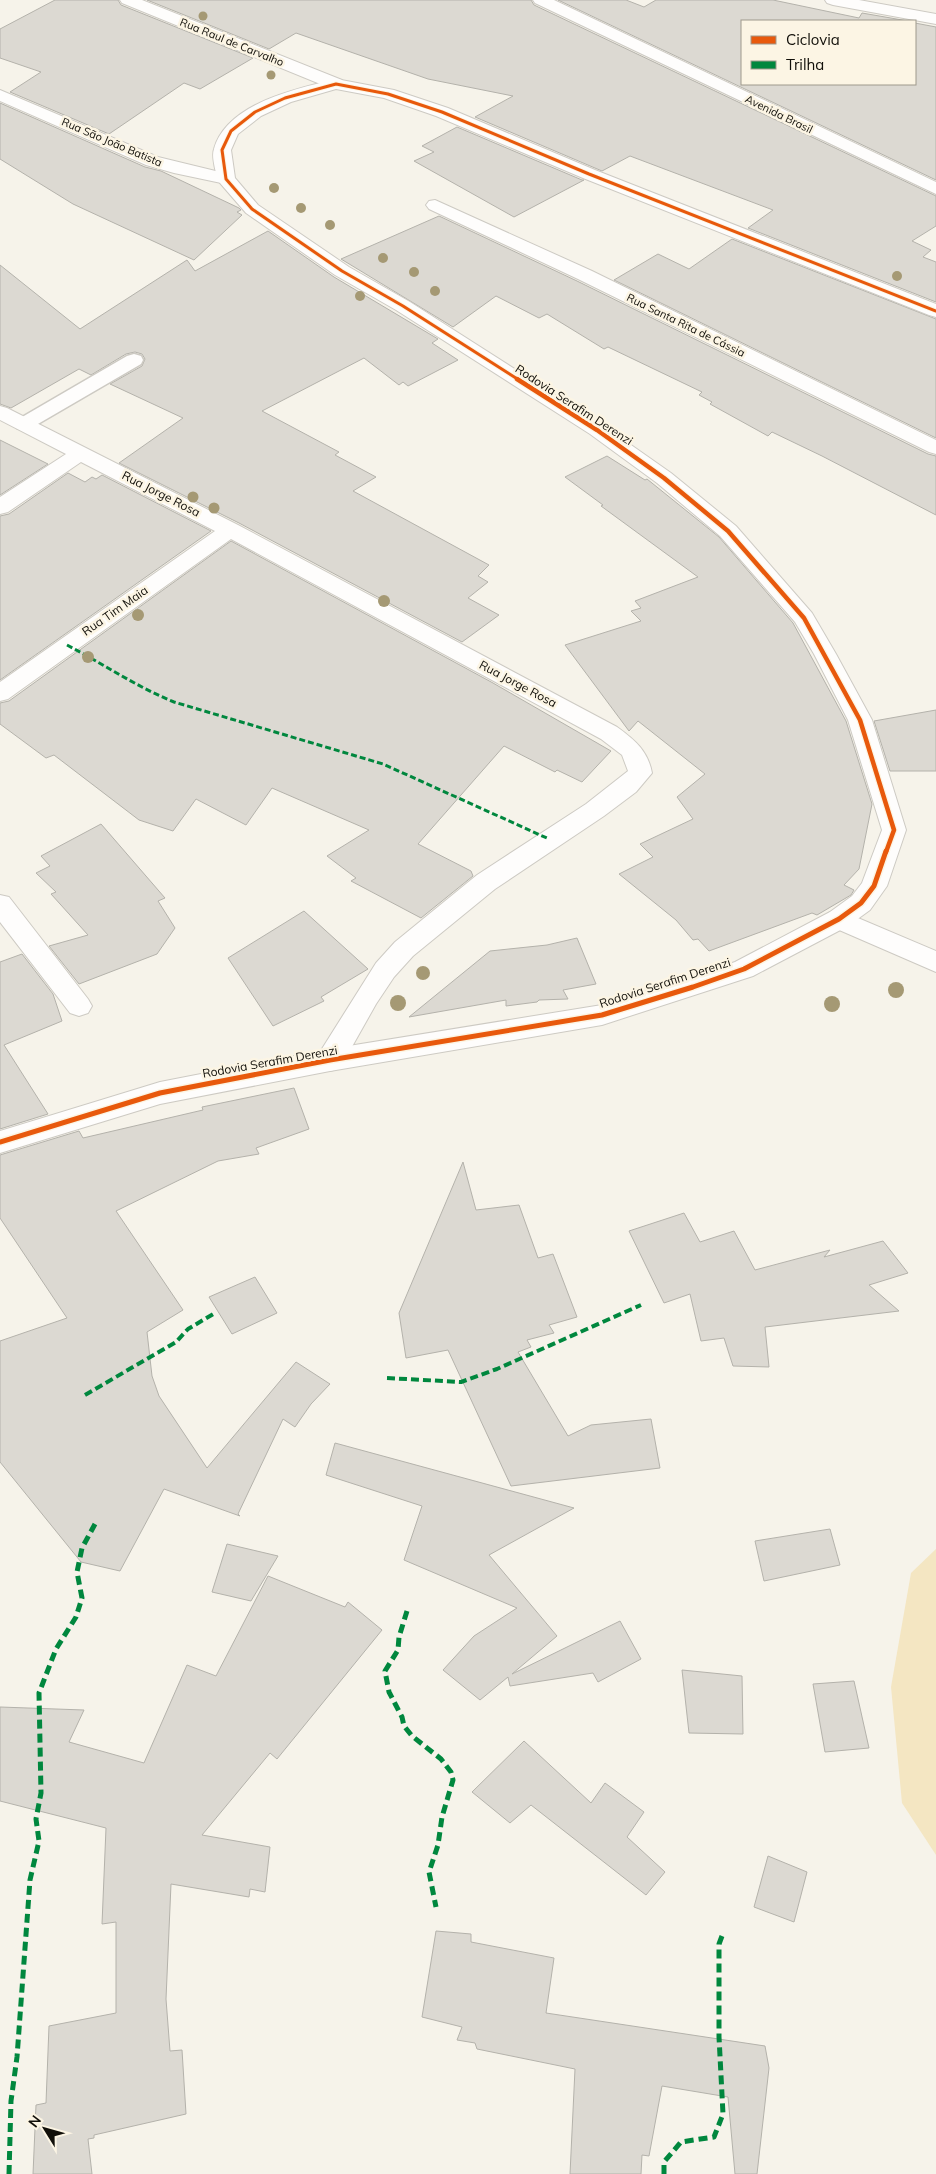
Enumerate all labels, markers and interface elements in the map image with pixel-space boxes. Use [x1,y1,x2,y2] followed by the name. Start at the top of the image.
[178,15,286,69] street label: Rua Raul de Carvalho
[741,20,916,85] legend
[786,30,840,49] text: Ciclovia
[786,55,824,74] text: Trilha
[743,92,815,136] street label: Avenida Brasil
[60,114,164,170] street label: Rua São João Batista
[625,290,747,360] street label: Rua Santa Rita de Cássia
[513,361,636,448] street label: Rodovia Serafim Derenzi
[120,467,203,520] street label: Rua Jorge Rosa
[79,582,151,639] street label: Rua Tim Maia
[477,657,560,710] street label: Rua Jorge Rosa
[597,954,732,1011] street label: Rodovia Serafim Derenzi
[201,1042,339,1081] street label: Rodovia Serafim Derenzi
[20,2104,70,2154] north arrow
[24,2112,45,2131] text: N

